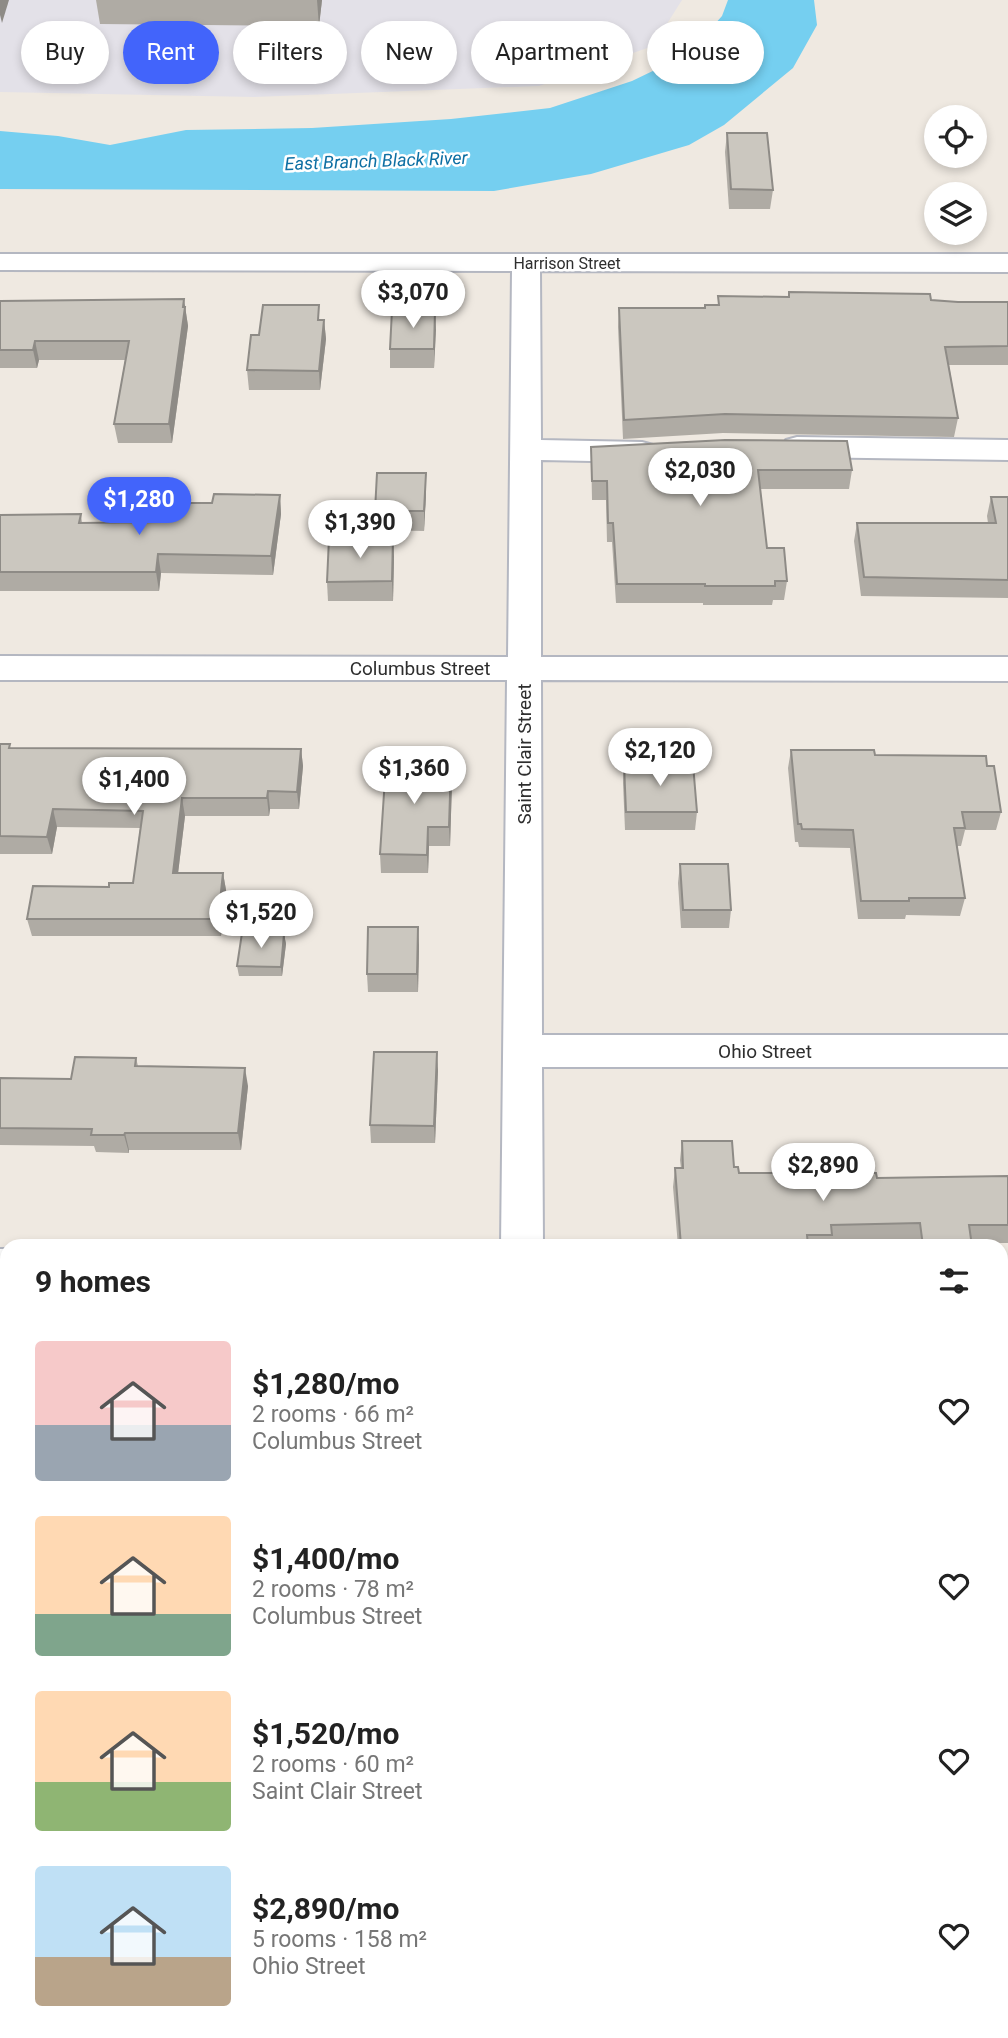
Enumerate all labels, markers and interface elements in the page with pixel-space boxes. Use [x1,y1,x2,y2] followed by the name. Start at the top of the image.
[21,21,109,84] chip: Buy
[123,21,219,84] chip: Rent
[233,21,347,84] chip: Filters
[361,21,457,84] chip: New
[471,21,633,84] chip: Apartment
[647,21,764,84] chip: House
[924,105,987,245] map controls
[924,105,987,168] button: locate
[284,147,469,174] water label: East Branch Black River
[924,182,987,245] button: layers
[513,254,621,273] street label: Harrison Street
[356,270,470,330] pin: $3,070
[377,279,449,306] text: $3,070
[643,448,757,508] pin: $2,030
[664,457,736,484] text: $2,030
[82,477,196,537] pin: $1,280
[103,486,175,513] text: $1,280
[303,500,417,560] pin: $1,390
[324,509,396,536] text: $1,390
[350,657,490,680] street label: Columbus Street
[513,684,536,824] street label: Saint Clair Street
[603,728,717,788] pin: $2,120
[624,737,696,764] text: $2,120
[357,746,471,806] pin: $1,360
[378,755,450,782] text: $1,360
[77,758,191,817] pin: $1,400
[98,766,170,793] text: $1,400
[204,890,318,950] pin: $1,520
[225,899,297,926] text: $1,520
[718,1040,812,1063] street label: Ohio Street
[766,1144,880,1203] pin: $2,890
[787,1152,859,1179] text: $2,890
[935,1262,973,1300] icon: filters
[35,1264,151,1299] text: 9 homes
[252,1366,400,1401] text: $1,280/mo
[91,1369,175,1453] icon: home
[935,1392,973,1430] icon: heart
[252,1401,414,1428] text: 2 rooms · 66 m²
[252,1428,422,1455] text: Columbus Street
[252,1541,400,1576] text: $1,400/mo
[91,1544,175,1628] icon: home
[935,1567,973,1605] icon: heart
[252,1576,414,1603] text: 2 rooms · 78 m²
[252,1603,422,1630] text: Columbus Street
[252,1716,400,1751] text: $1,520/mo
[91,1719,175,1803] icon: home
[935,1742,973,1780] icon: heart
[252,1751,414,1778] text: 2 rooms · 60 m²
[252,1778,423,1805] text: Saint Clair Street
[252,1891,400,1926] text: $2,890/mo
[91,1894,175,1978] icon: home
[935,1917,973,1955] icon: heart
[252,1926,427,1953] text: 5 rooms · 158 m²
[252,1953,366,1980] text: Ohio Street

